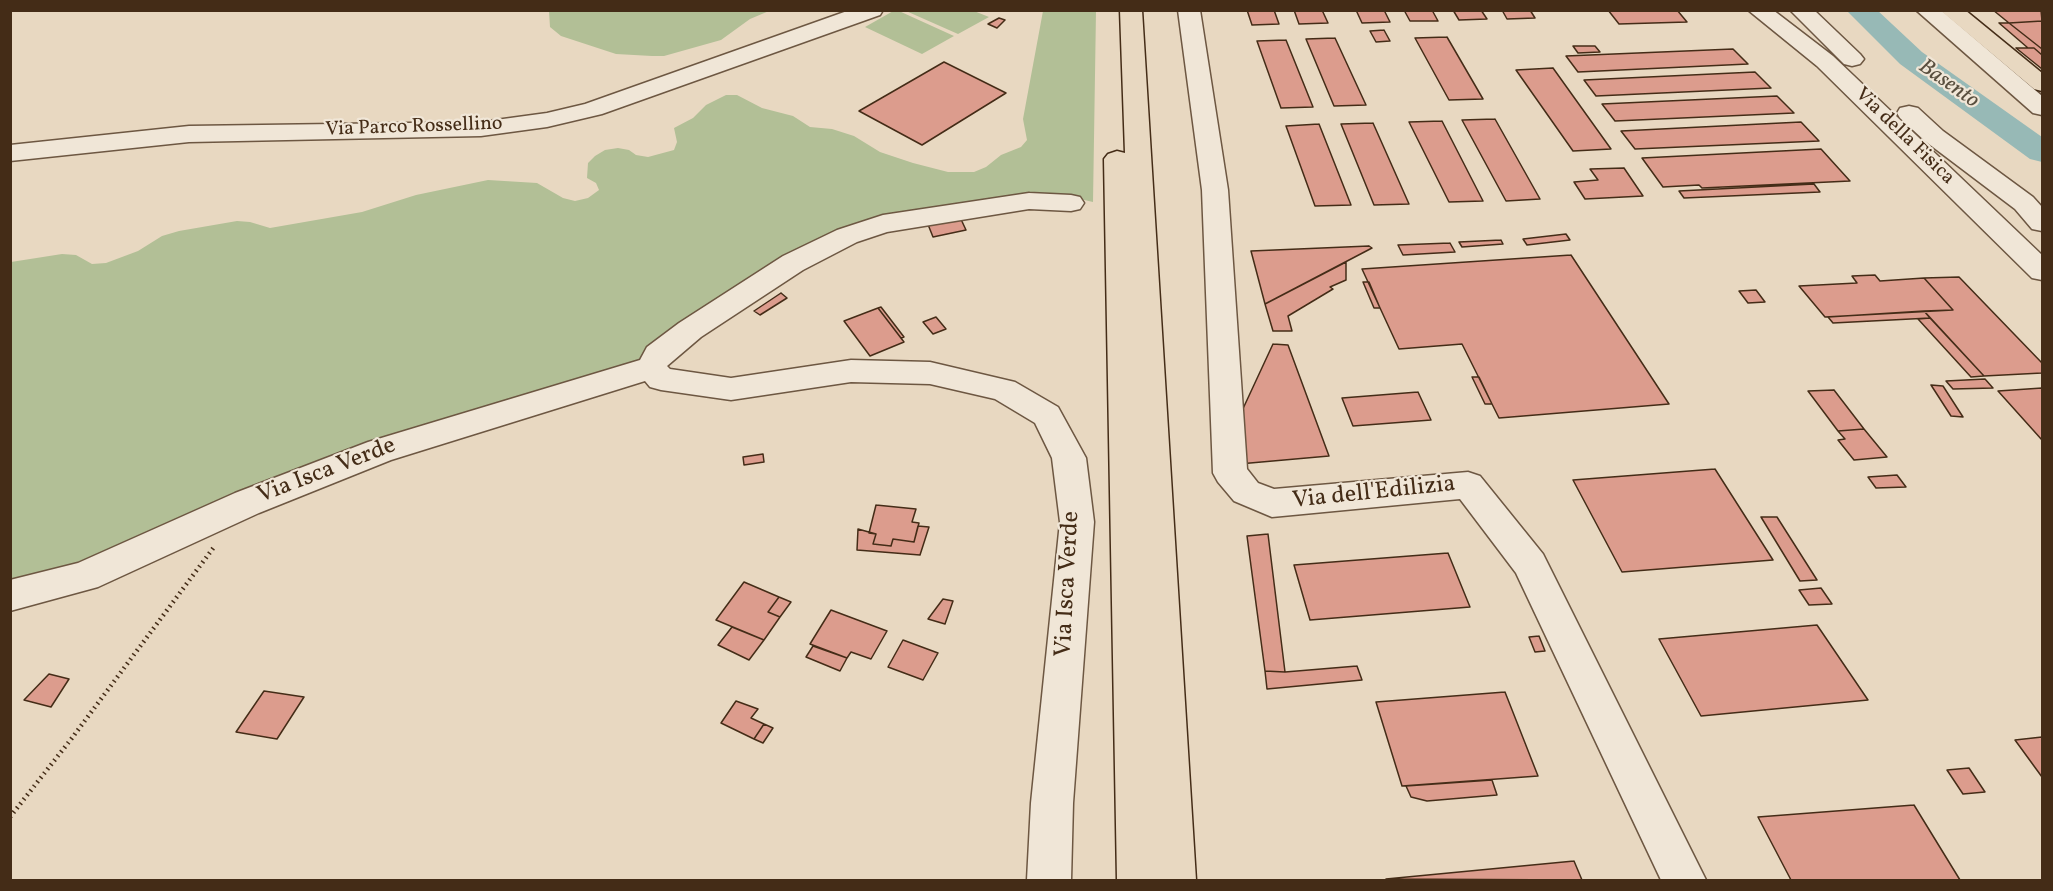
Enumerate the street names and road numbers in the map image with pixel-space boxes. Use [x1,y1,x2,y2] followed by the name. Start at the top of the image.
[1849,83,1959,191] street label: Via della Fisica
[325,113,503,143] street label: Via Parco Rossellino
[254,432,400,512] street label: Via Isca Verde
[1291,471,1457,517] street label: Via dell'Edilizia
[1051,510,1087,658] street label: Via Isca Verde

